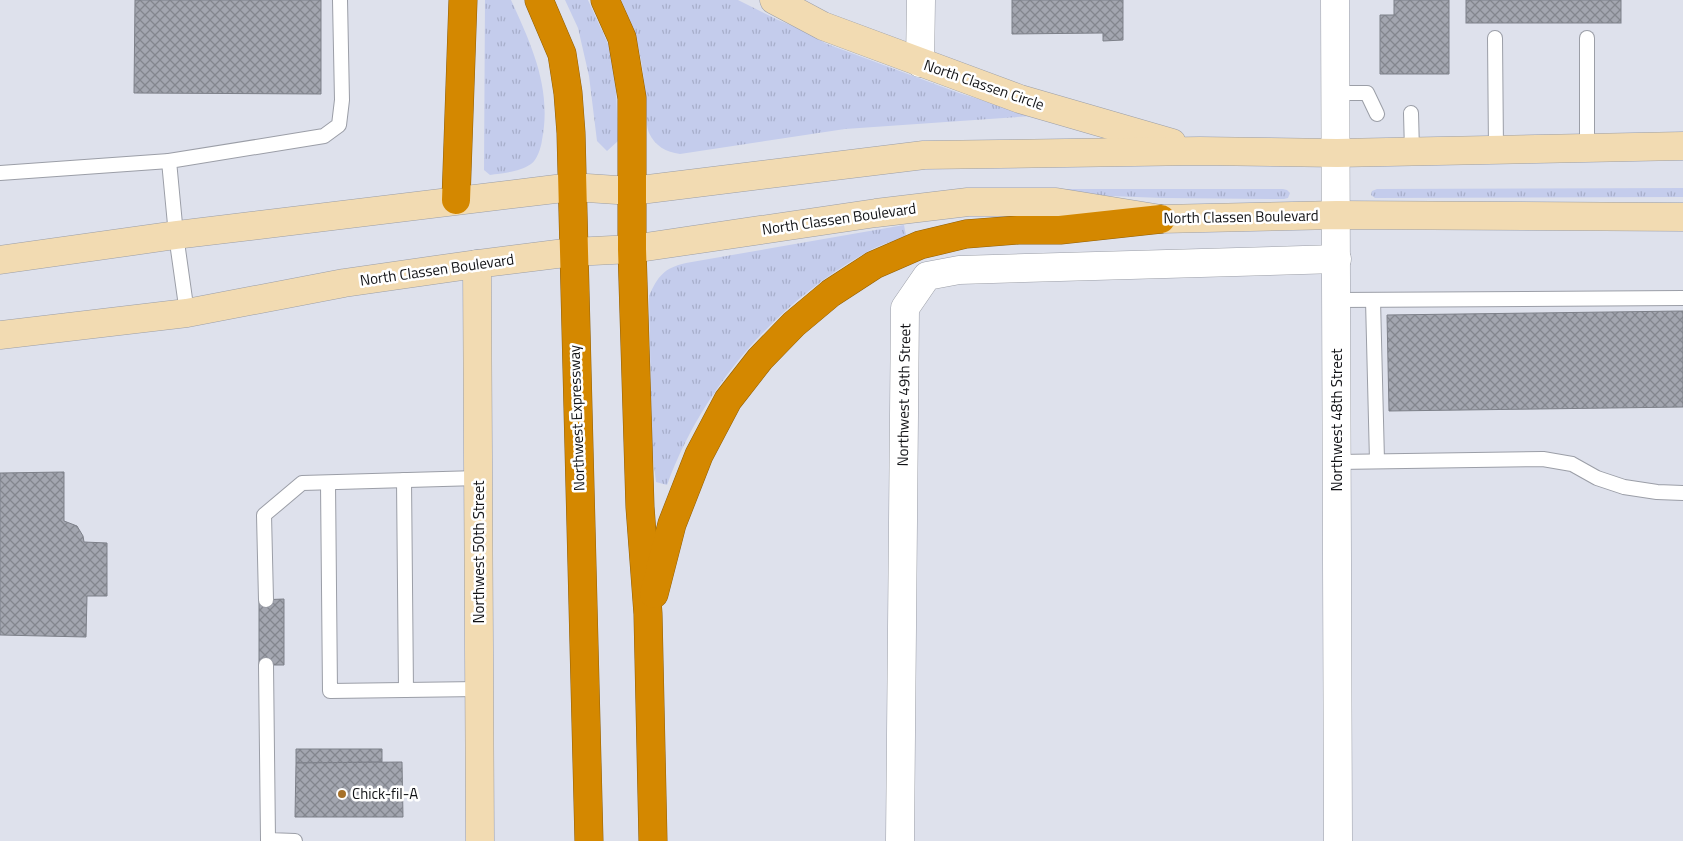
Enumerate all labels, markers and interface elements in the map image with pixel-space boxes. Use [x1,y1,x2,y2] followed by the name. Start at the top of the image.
[921,53,1047,116] street label: North Classen Circle
[760,196,917,241] street label: North Classen Boulevard
[1163,204,1319,229] street label: North Classen Boulevard
[358,247,515,292] street label: North Classen Boulevard
[891,323,916,467] street label: Northwest 49th Street
[562,344,591,492] street label: Northwest Expressway
[1325,348,1348,491] street label: Northwest 48th Street
[467,480,490,623] street label: Northwest 50th Street
[352,782,418,805] place label: Chick-fil-A
[336,788,348,800] marker: Chick-fil-A

